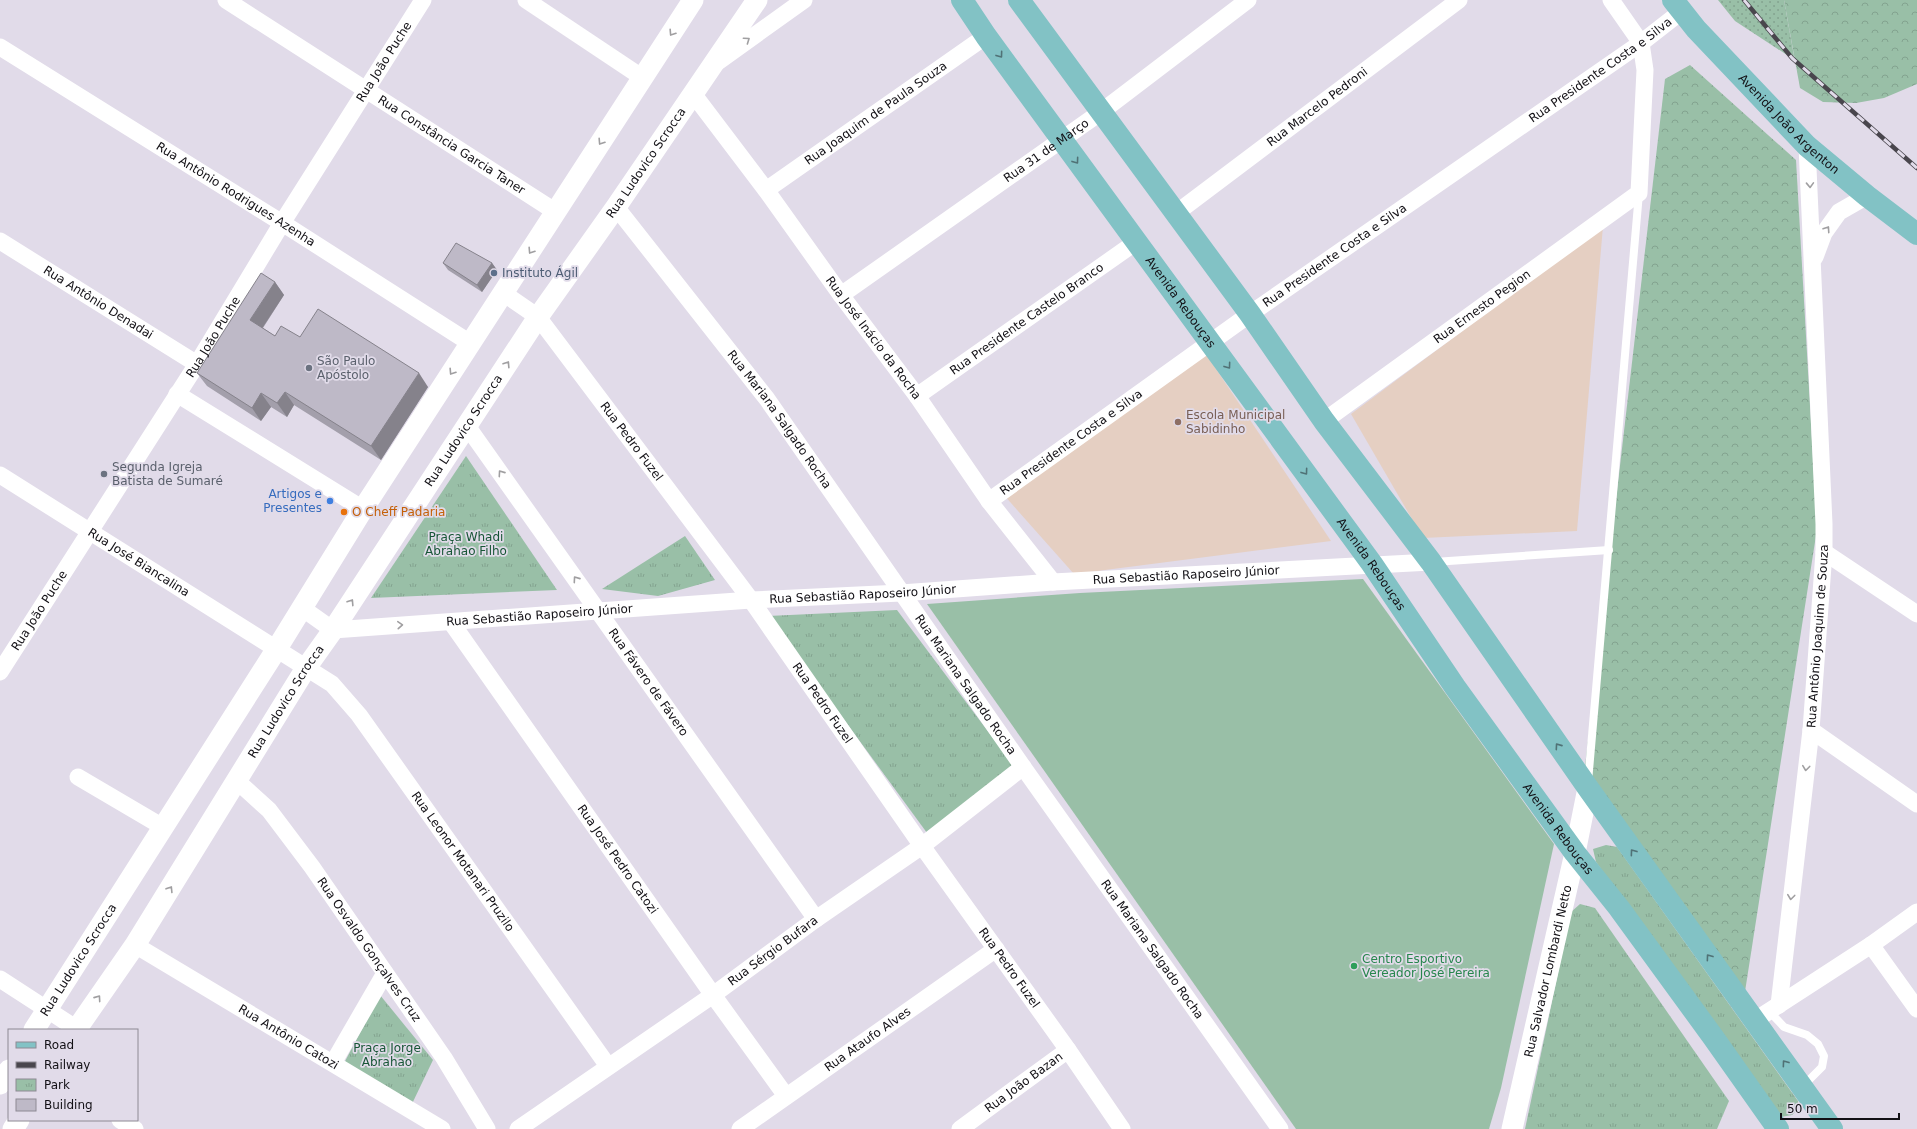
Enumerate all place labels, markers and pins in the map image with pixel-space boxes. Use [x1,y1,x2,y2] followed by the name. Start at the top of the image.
[502,265,578,280] place label: Instituto Ágil
[489,268,499,278] marker: Instituto Ágil
[317,354,375,382] place label: São Paulo Apóstolo
[304,363,314,373] marker: São Paulo Apóstolo
[1186,408,1285,436] place label: Escola Municipal Sabidinho
[1173,417,1183,427] marker: Escola Municipal Sabidinho
[112,460,223,488] place label: Segunda Igreja Batista de Sumaré
[99,469,109,479] marker: Segunda Igreja Batista de Sumaré
[263,487,322,515] place label: Artigos e Presentes
[325,496,335,506] marker: Artigos e Presentes
[352,505,445,519] place label: O Cheff Padaria
[339,507,349,517] marker: O Cheff Padaria
[1362,952,1490,980] place label: Centro Esportivo Vereador José Pereira
[1349,961,1359,971] marker: Centro Esportivo Vereador José Pereira

